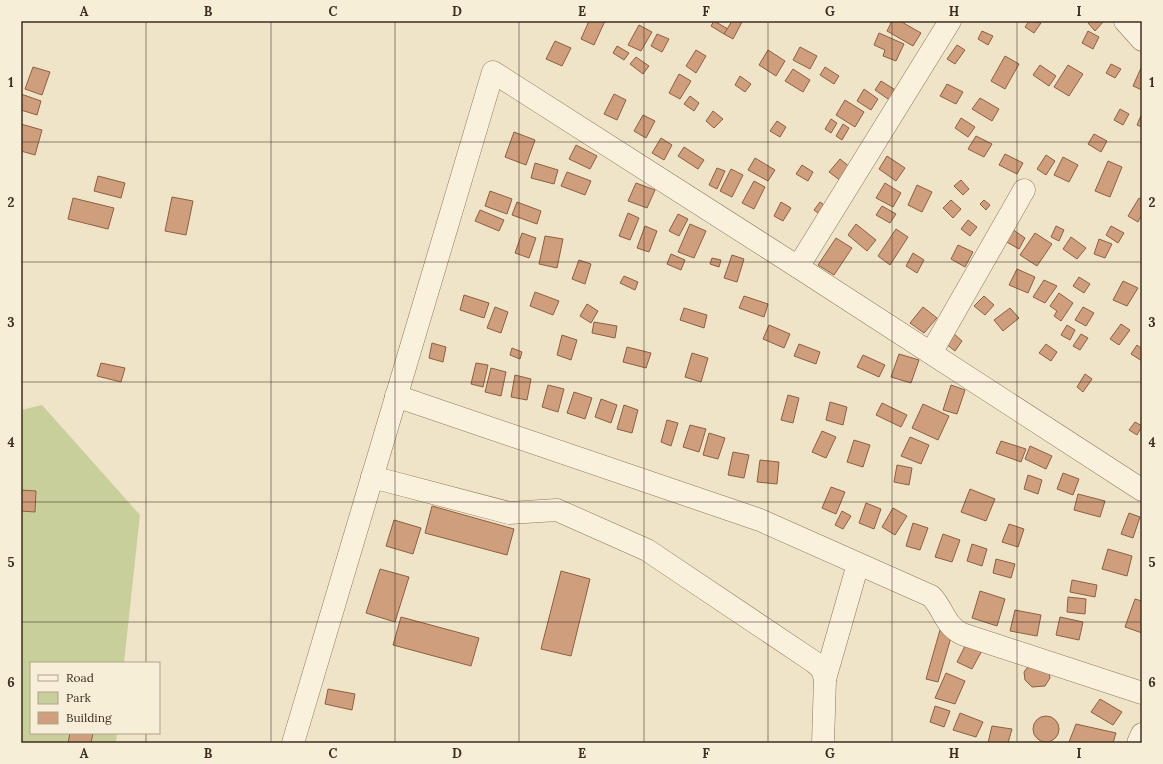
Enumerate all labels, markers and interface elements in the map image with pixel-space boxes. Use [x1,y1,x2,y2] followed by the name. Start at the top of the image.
[80,3,89,20] text: A
[204,3,213,20] text: B
[329,3,338,20] text: C
[452,3,462,20] text: D
[578,3,586,20] text: E
[702,3,710,20] text: F
[825,3,835,20] text: G
[949,3,959,20] text: H
[1076,3,1082,20] text: I
[8,74,14,91] text: 1
[1149,74,1155,91] text: 1
[8,194,15,211] text: 2
[1149,194,1156,211] text: 2
[7,314,15,331] text: 3
[1148,314,1156,331] text: 3
[7,434,15,451] text: 4
[1148,434,1156,451] text: 4
[7,554,15,571] text: 5
[1148,554,1156,571] text: 5
[30,662,160,734] legend
[66,670,94,685] text: Road
[7,674,15,691] text: 6
[1148,674,1156,691] text: 6
[66,690,92,705] text: Park
[66,710,112,725] text: Building
[80,745,89,762] text: A
[204,745,213,762] text: B
[329,745,338,762] text: C
[452,745,462,762] text: D
[578,745,586,762] text: E
[702,745,710,762] text: F
[825,745,835,762] text: G
[949,745,959,762] text: H
[1076,745,1082,762] text: I

